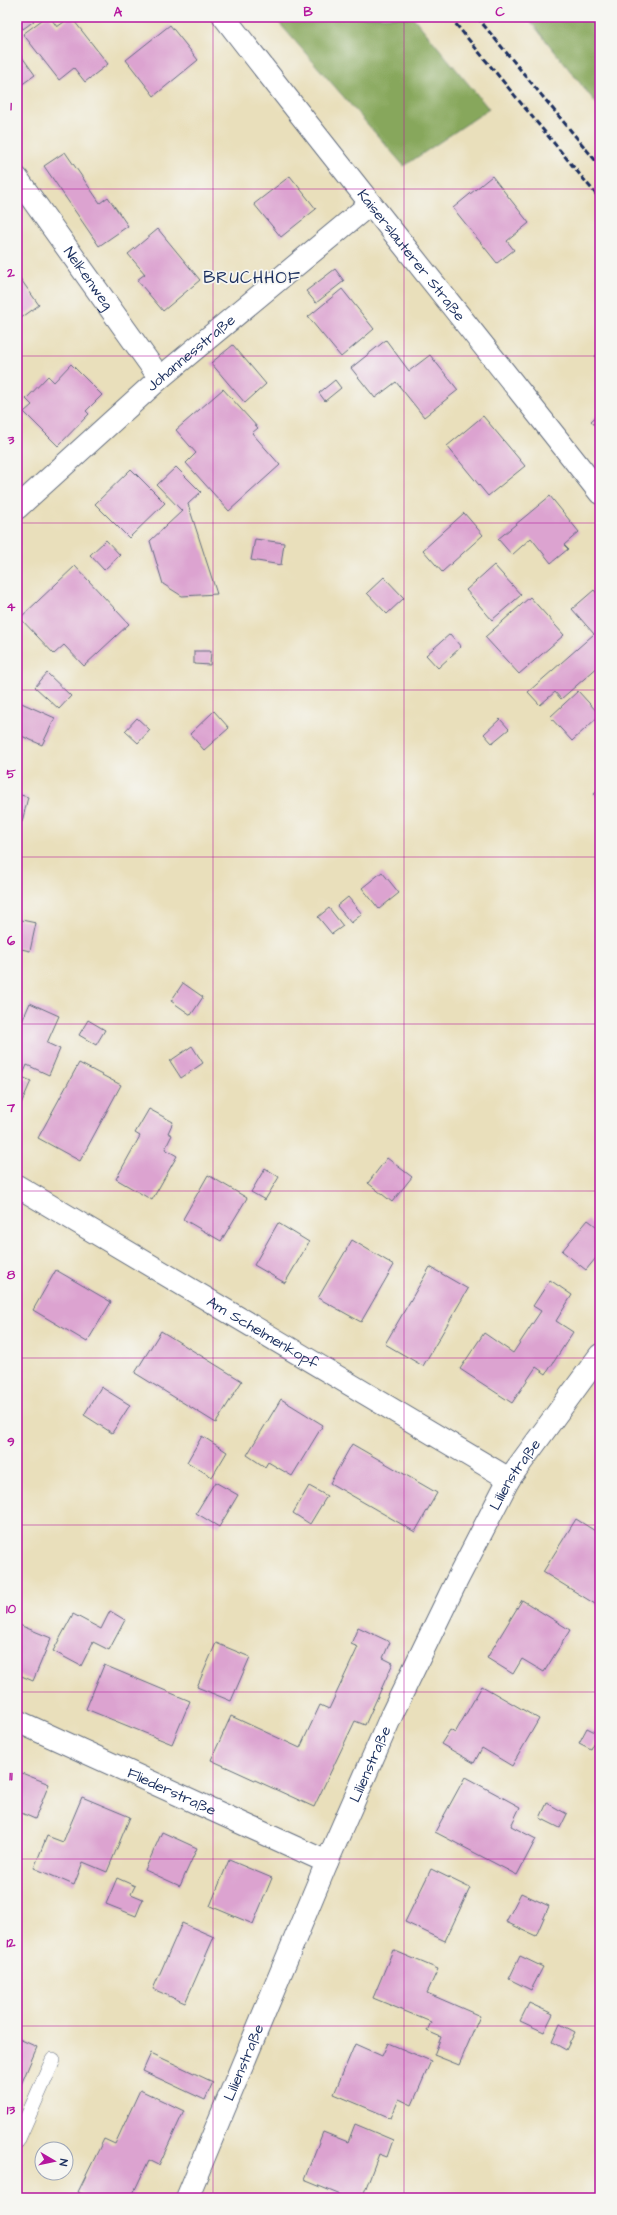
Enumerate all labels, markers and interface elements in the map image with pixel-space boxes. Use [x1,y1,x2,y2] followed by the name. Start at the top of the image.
[114,3,123,21] text: A
[303,3,313,21] text: B
[495,3,505,21] text: C
[10,97,12,115] text: 1
[352,185,470,326] street label: Kaiserslauterer Straße
[59,242,118,315] street label: Nelkenweg
[6,264,15,282] text: 2
[203,266,301,290] district label: BRUCHHOF
[141,309,240,396] street label: Johannesstraße
[7,431,15,449] text: 3
[7,598,16,616] text: 4
[6,765,16,783] text: 5
[7,932,16,950] text: 6
[6,1099,16,1117] text: 7
[7,1266,16,1284] text: 8
[203,1291,323,1374] street label: Am Schelmenkopf
[7,1433,15,1451] text: 9
[484,1435,546,1514] street label: Lilienstraße
[6,1600,17,1618] text: 10
[344,1723,396,1805] street label: Lilienstraße
[124,1762,220,1821] street label: Fliederstraße
[9,1767,13,1785] text: 11
[6,1934,16,1952] text: 12
[218,2021,269,2104] street label: Lilienstraße
[7,2101,16,2119] text: 13
[34,2141,74,2181] north arrow
[55,2158,71,2167] text: N

